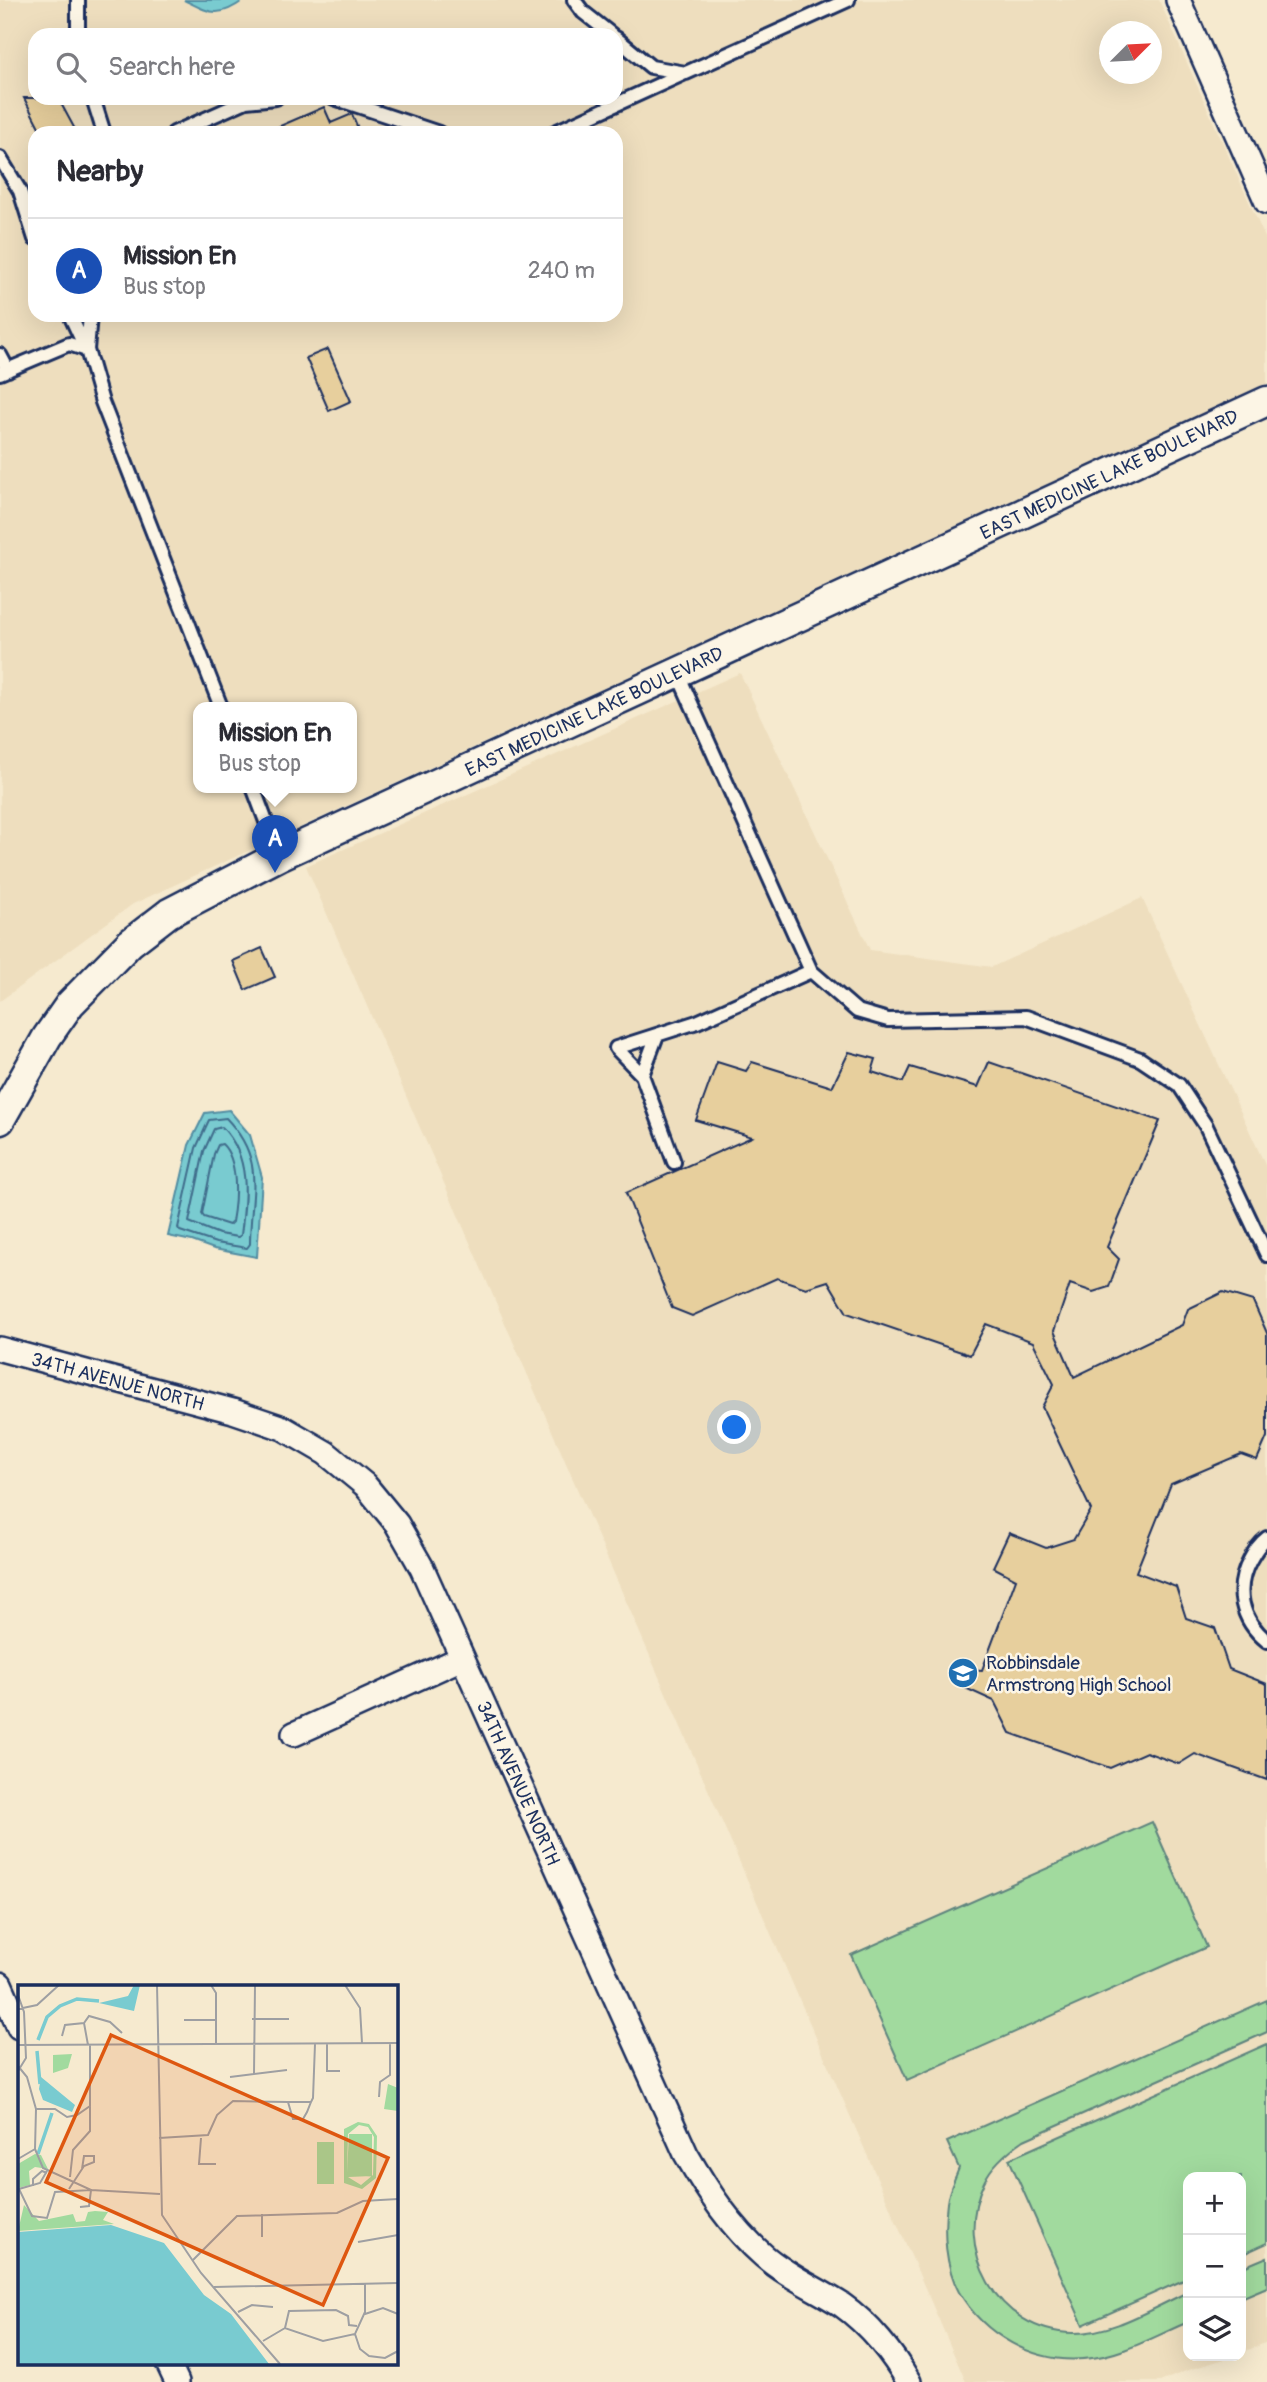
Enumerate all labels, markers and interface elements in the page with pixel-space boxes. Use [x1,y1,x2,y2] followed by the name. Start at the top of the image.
[1099,21,1162,84] north arrow
[28,28,623,105] search box
[52,48,90,86] icon: search
[108,51,235,83] text: Search here
[56,153,143,190] text: Nearby
[123,240,237,272] text: Mission En
[72,256,86,285] text: A
[528,256,595,285] text: 240 m
[123,272,206,301] text: Bus stop
[976,404,1243,545] street label: EAST MEDICINE LAKE BOULEVARD
[461,641,728,782] street label: EAST MEDICINE LAKE BOULEVARD
[193,702,357,793] popup
[218,717,332,749] text: Mission En
[218,749,301,778] text: Bus stop
[252,815,298,873] pin: A
[29,1347,207,1417] street label: 34TH AVENUE NORTH
[717,1410,751,1444] your location
[986,1651,1171,1697] place label: Robbinsdale Armstrong High School
[946,1656,980,1690] school or university icon: Robbinsdale Armstrong High School
[471,1697,565,1869] street label: 34TH AVENUE NORTH
[18,1985,397,2364] inset map
[1183,2172,1246,2361] map controls
[1183,2172,1246,2235] button: +
[1183,2235,1246,2298] button: −
[1183,2298,1246,2361] button: layers

